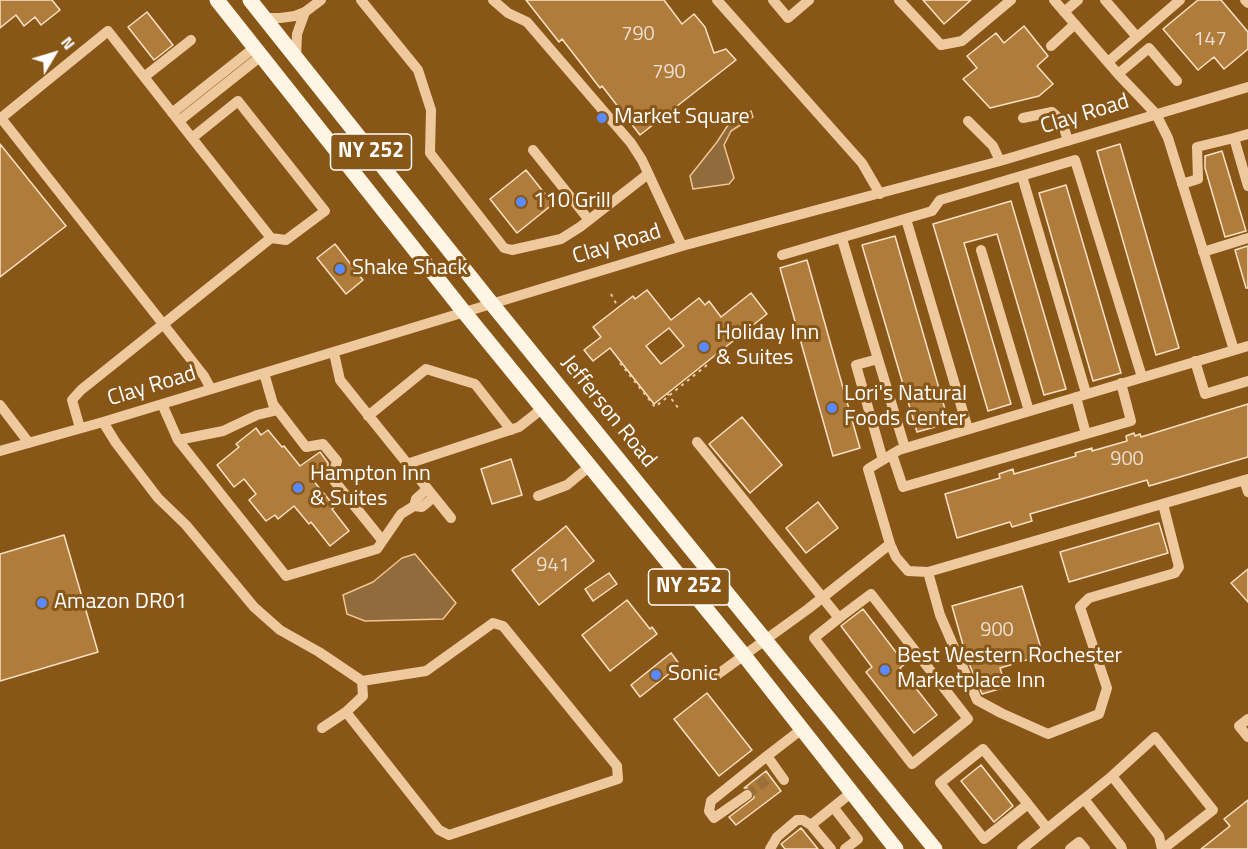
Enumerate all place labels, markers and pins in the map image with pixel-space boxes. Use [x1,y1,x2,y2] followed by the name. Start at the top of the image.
[614,105,750,131] place label: Market Square
[595,111,609,125] marker: Market Square
[533,189,611,215] place label: 110 Grill
[514,195,528,209] marker: 110 Grill
[352,256,468,282] place label: Shake Shack
[333,262,347,276] marker: Shake Shack
[716,321,819,372] place label: Holiday Inn & Suites
[697,340,711,354] marker: Holiday Inn & Suites
[844,382,967,434] place label: Lori's Natural Foods Center
[825,401,839,415] marker: Lori's Natural Foods Center
[310,462,431,514] place label: Hampton Inn & Suites
[291,481,305,495] marker: Hampton Inn & Suites
[54,590,187,616] place label: Amazon DR01
[35,596,49,610] marker: Amazon DR01
[897,644,1122,696] place label: Best Western Rochester Marketplace Inn
[668,662,718,688] place label: Sonic
[878,663,892,677] marker: Best Western Rochester Marketplace Inn
[649,668,663,682] marker: Sonic

